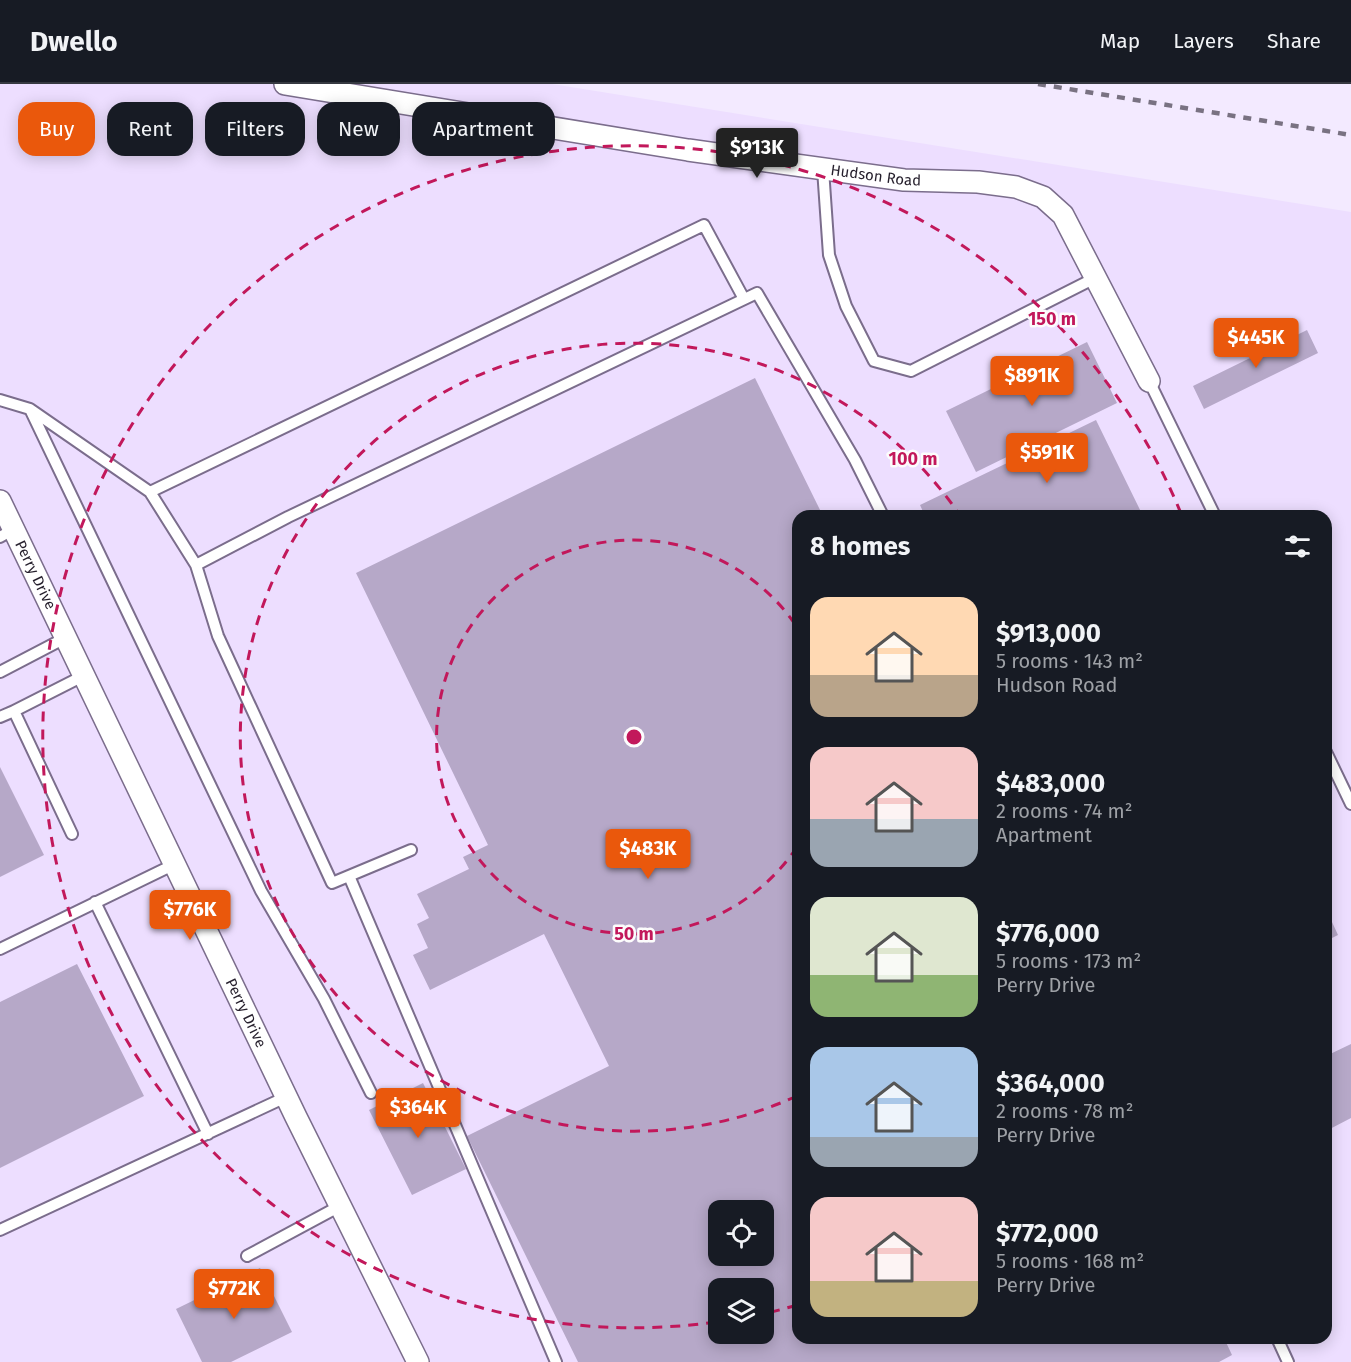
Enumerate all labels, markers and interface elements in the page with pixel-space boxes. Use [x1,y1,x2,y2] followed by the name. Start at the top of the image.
[30,25,118,58] text: Dwello
[1100,28,1140,54] text: Map
[1173,28,1234,54] text: Layers
[1267,28,1321,54] text: Share
[18,102,95,156] chip: Buy
[107,102,193,156] chip: Rent
[205,102,305,156] chip: Filters
[317,102,400,156] chip: New
[412,102,555,156] chip: Apartment
[715,128,799,179] pin: $913K
[730,135,784,159] text: $913K
[829,161,921,189] street label: Hudson Road
[1028,308,1076,330] text: 150 m
[1214,318,1298,369] pin: $445K
[1228,325,1284,349] text: $445K
[990,356,1074,407] pin: $891K
[1004,363,1060,387] text: $891K
[1005,433,1089,484] pin: $591K
[1020,440,1074,464] text: $591K
[889,448,937,470] text: 100 m
[1281,530,1314,563] icon: filters
[810,531,910,562] text: 8 homes
[11,537,60,612] street label: Perry Drive
[996,618,1101,649] text: $913,000
[858,621,930,693] icon: home
[996,649,1143,673] text: 5 rooms · 143 m²
[996,673,1117,697] text: Hudson Road
[624,727,644,747] centre of rings
[996,768,1105,799] text: $483,000
[858,771,930,843] icon: home
[996,799,1133,823] text: 2 rooms · 74 m²
[996,823,1092,847] text: Apartment
[606,829,690,880] pin: $483K
[620,836,676,860] text: $483K
[148,890,232,941] pin: $776K
[164,897,216,921] text: $776K
[996,918,1100,949] text: $776,000
[858,921,930,993] icon: home
[614,923,654,945] text: 50 m
[996,949,1141,973] text: 5 rooms · 173 m²
[996,973,1095,997] text: Perry Drive
[222,975,270,1050] street label: Perry Drive
[996,1068,1105,1099] text: $364,000
[858,1071,930,1143] icon: home
[376,1088,460,1139] pin: $364K
[390,1095,446,1119] text: $364K
[996,1099,1133,1123] text: 2 rooms · 78 m²
[996,1123,1095,1147] text: Perry Drive
[708,1200,774,1344] map controls
[708,1200,774,1266] button: locate
[996,1218,1099,1249] text: $772,000
[858,1221,930,1293] icon: home
[996,1249,1144,1273] text: 5 rooms · 168 m²
[192,1269,276,1320] pin: $772K
[996,1273,1095,1297] text: Perry Drive
[208,1276,260,1300] text: $772K
[708,1278,774,1344] button: layers

